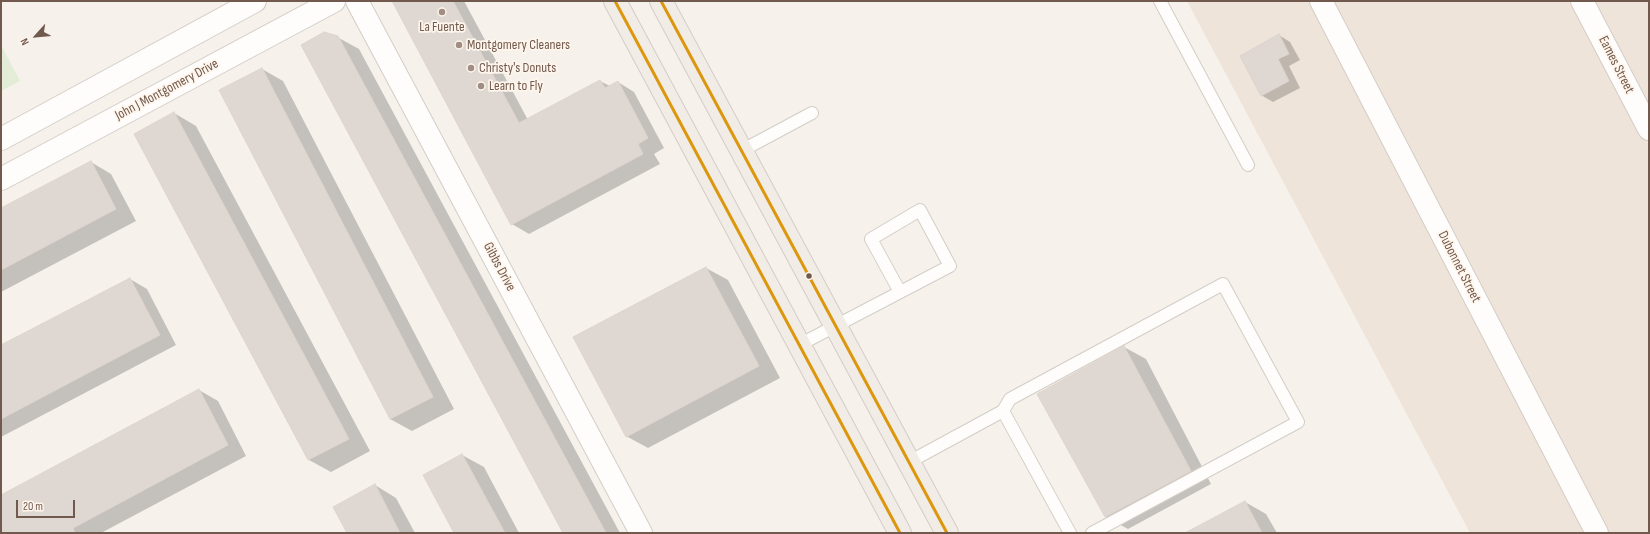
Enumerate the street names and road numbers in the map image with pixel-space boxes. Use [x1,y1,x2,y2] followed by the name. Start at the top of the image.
[1594,33,1638,97] street label: Eames Street
[112,56,222,124] street label: John J Montgomery Drive
[1434,228,1484,306] street label: Dubonnet Street
[479,240,519,294] street label: Gibbs Drive

